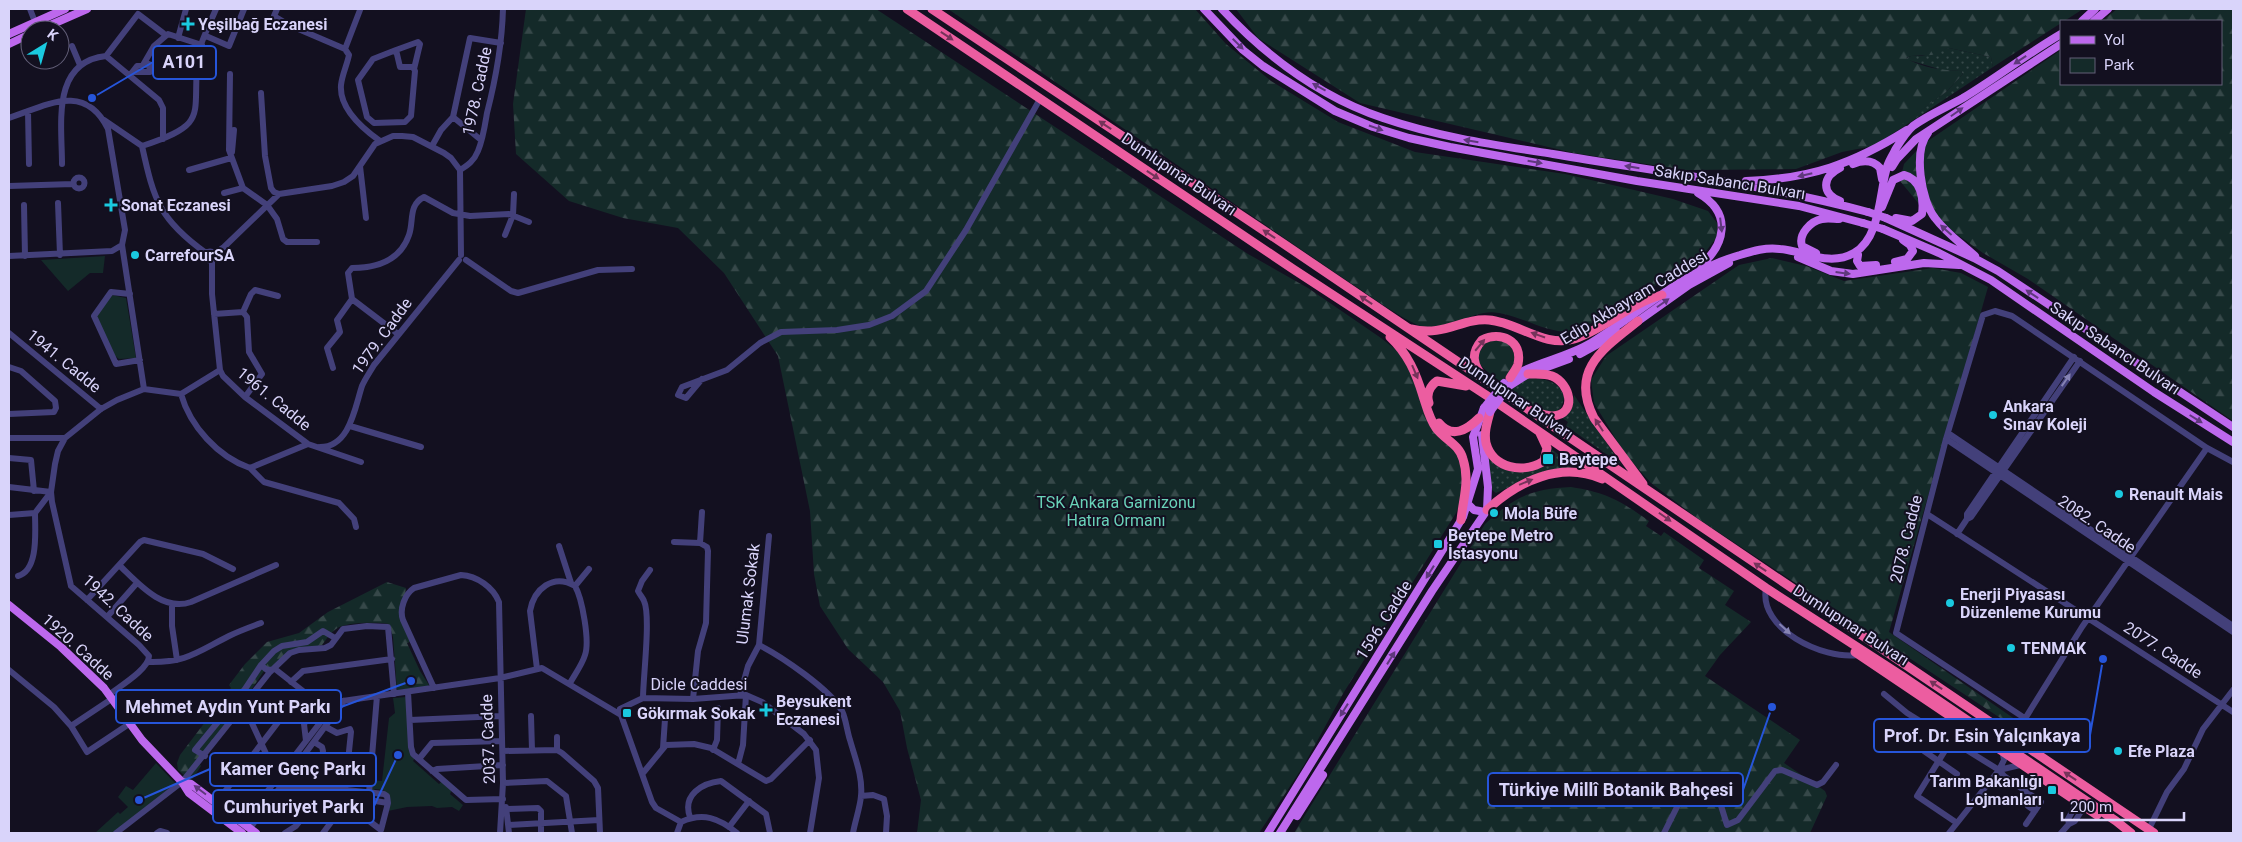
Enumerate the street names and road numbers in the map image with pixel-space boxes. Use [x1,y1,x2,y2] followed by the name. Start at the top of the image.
[458,45,496,137] street label: 1978. Cadde
[1118,129,1240,219] street label: Dumlupınar Bulvarı
[1653,161,1807,203] street label: Sakıp Sabancı Bulvarı
[1557,246,1711,348] street label: Edip Akbayram Caddesi
[348,294,416,378] street label: 1979. Cadde
[2046,297,2184,399] street label: Sakıp Sabancı Bulvarı
[23,325,105,397] street label: 1941. Cadde
[1455,353,1577,443] street label: Dumlupınar Bulvarı
[233,363,315,435] street label: 1961. Cadde
[2054,491,2140,557] street label: 2082. Cadde
[1886,493,1926,585] street label: 2078. Cadde
[732,542,764,646] street label: Ulumak Sokak
[79,570,157,646] street label: 1942. Cadde
[1352,577,1416,663] street label: 1596. Cadde
[1789,580,1913,670] street label: Dumlupınar Bulvarı
[38,610,118,684] street label: 1920. Cadde
[2120,618,2206,682] street label: 2077. Cadde
[651,675,747,694] street label: Dicle Caddesi
[477,694,499,784] street label: 2037. Cadde

